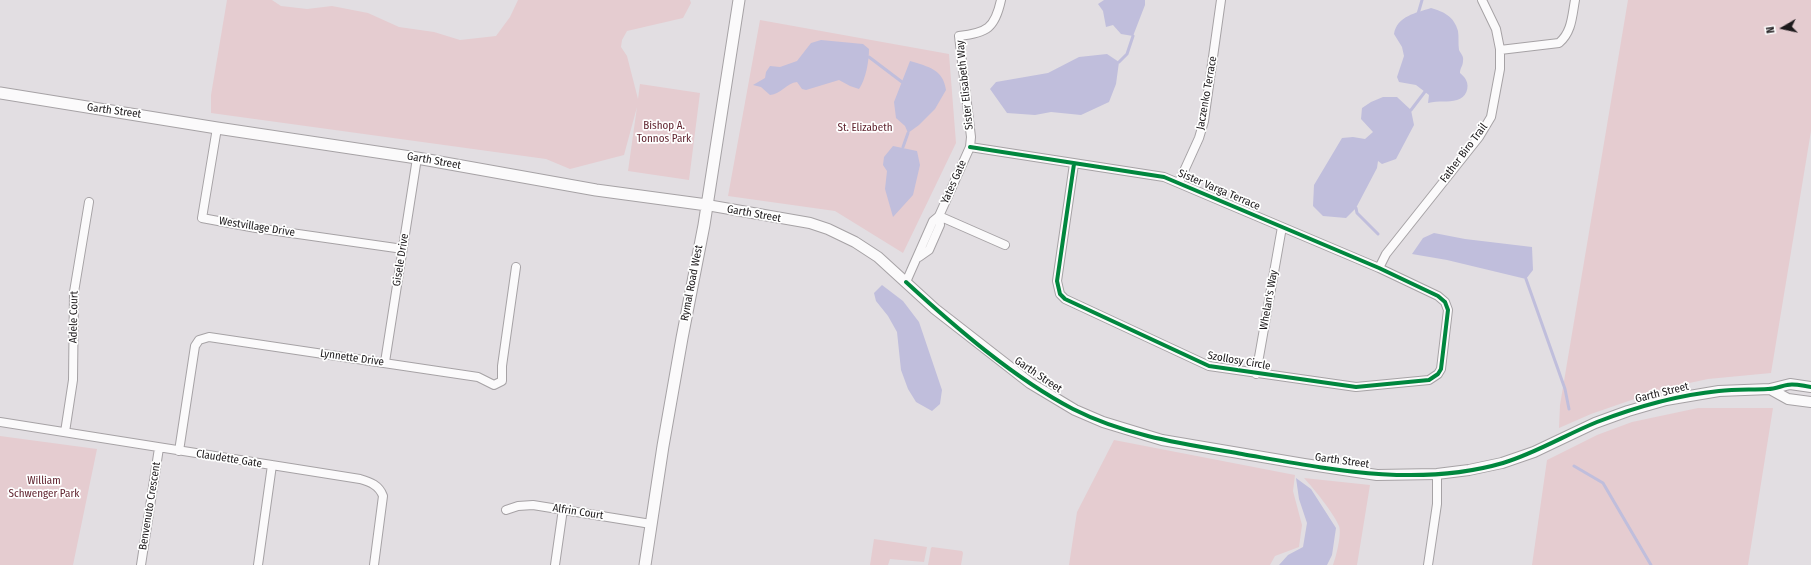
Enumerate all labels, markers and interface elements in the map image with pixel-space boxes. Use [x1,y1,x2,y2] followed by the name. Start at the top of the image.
[1763,8,1803,48] north arrow
[1764,26,1778,34] text: N
[954,39,976,131] street label: Sister Elisabeth Way
[1194,55,1220,131] street label: Jaczenko Terrace
[86,101,142,121] street label: Garth Street
[637,119,691,145] park label: Bishop A. Tonnos Park
[837,121,893,135] park label: St. Elizabeth
[1437,121,1491,185] street label: Father Biro Trail
[406,150,462,172] street label: Garth Street
[938,158,970,206] street label: Yates Gate
[1176,167,1262,213] street label: Sister Varga Terrace
[726,203,782,225] street label: Garth Street
[218,214,296,240] street label: Westvillage Drive
[390,233,412,287] street label: Gisele Drive
[678,244,706,322] street label: Rymal Road West
[1257,269,1281,331] street label: Whelan's Way
[67,291,81,343] street label: Adele Court
[319,347,385,369] street label: Lynnette Drive
[1206,349,1272,373] street label: Szollosy Circle
[1012,354,1064,396] street label: Garth Street
[1634,380,1690,406] street label: Garth Street
[195,447,263,471] street label: Claudette Gate
[1314,451,1370,471] street label: Garth Street
[137,461,163,551] street label: Benvenuto Crescent
[9,474,79,500] park label: William Schwenger Park
[552,501,604,523] street label: Alfrin Court

